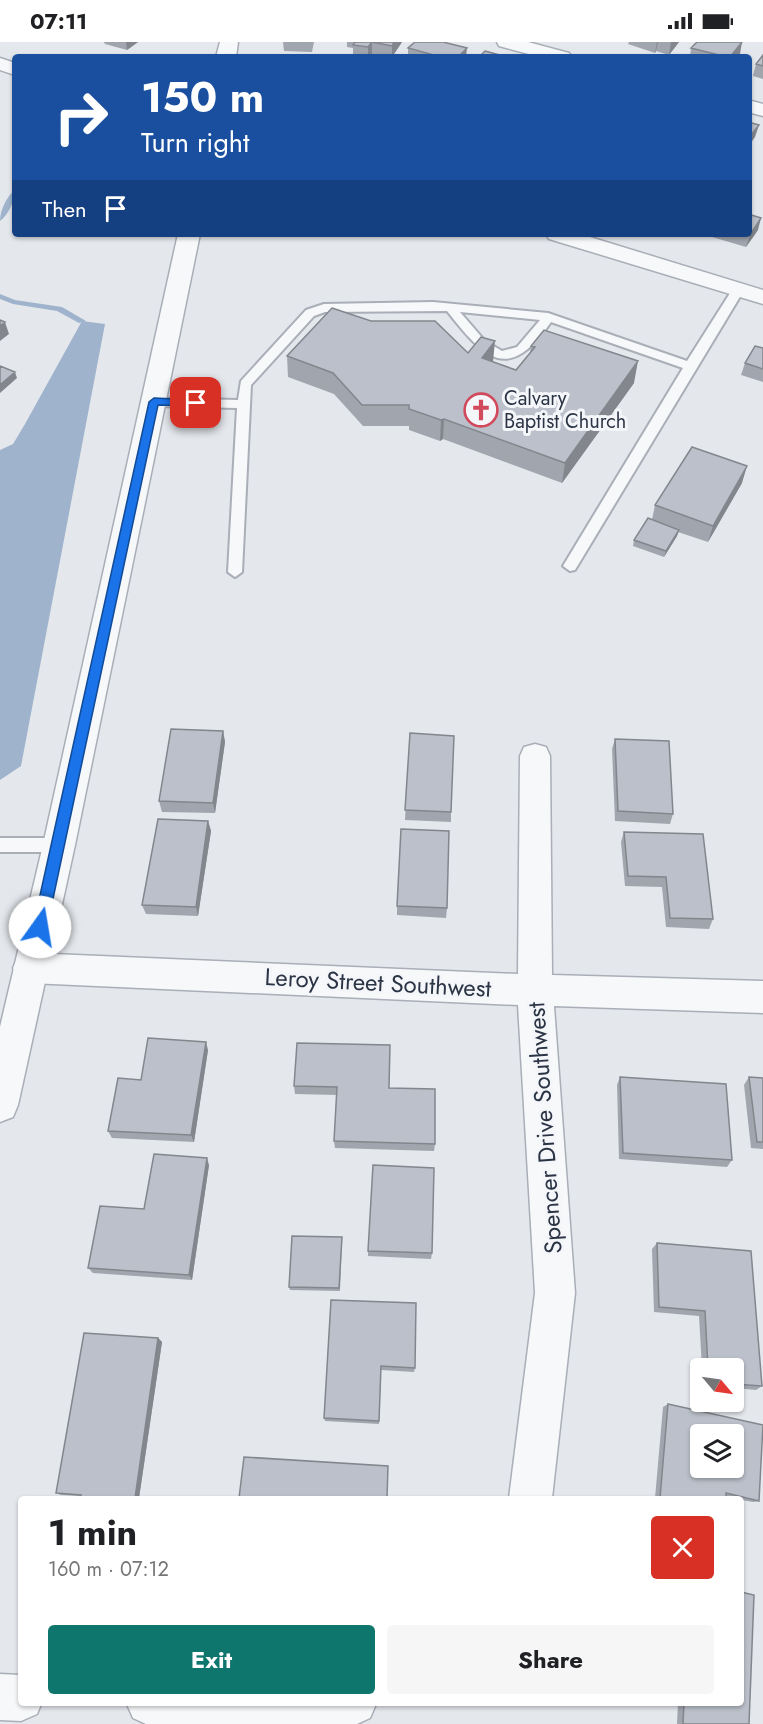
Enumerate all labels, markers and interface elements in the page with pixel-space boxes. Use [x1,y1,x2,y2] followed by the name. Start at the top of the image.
[30,5,87,37] text: 07:11
[141,67,264,128] text: 150 m
[42,78,120,156] icon: right
[141,123,249,162] text: Turn right
[99,192,132,225] icon: arrive
[42,193,87,225] text: Then
[170,377,221,428] pin
[504,384,626,436] place label: Calvary Baptist Church
[179,386,212,419] icon: arrive
[463,392,499,428] church icon: Calvary Baptist Church
[8,895,72,959] position arrow
[264,959,492,1006] street label: Leroy Street Southwest
[518,1001,571,1255] street label: Spencer Drive Southwest
[690,1358,744,1412] north arrow
[690,1358,744,1478] map controls
[690,1424,744,1478] button: layers
[48,1506,137,1558] text: 1 min
[651,1516,714,1579] button: close
[48,1555,169,1584] text: 160 m · 07:12
[48,1625,375,1694] button: Exit
[387,1625,714,1694] button: Share

